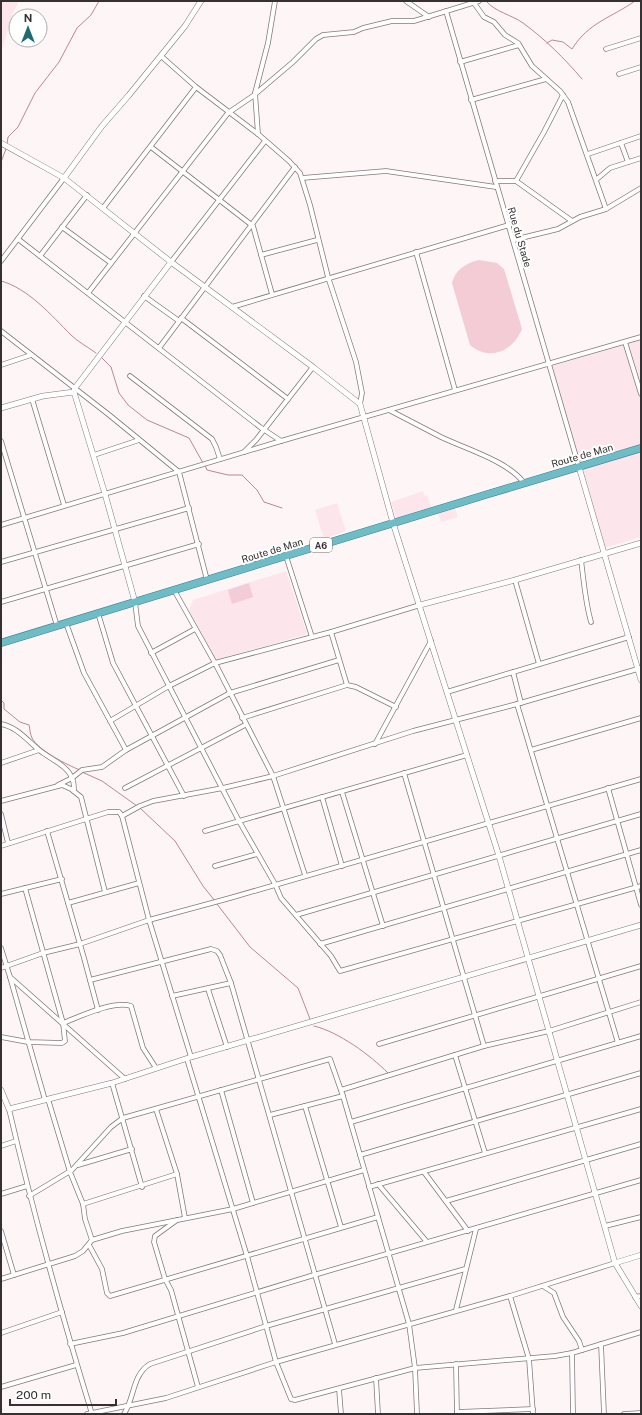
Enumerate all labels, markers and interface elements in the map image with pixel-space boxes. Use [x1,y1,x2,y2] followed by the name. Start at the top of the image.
[8,8,48,48] north arrow
[24,12,32,24] text: N
[506,205,534,269] street label: Rue du Stade
[550,440,615,470] street label: Route de Man
[240,535,304,565] street label: Route de Man
[310,538,332,552] road number: A6
[10,1381,116,1407] scale bar
[16,1388,51,1402] text: 200 m

